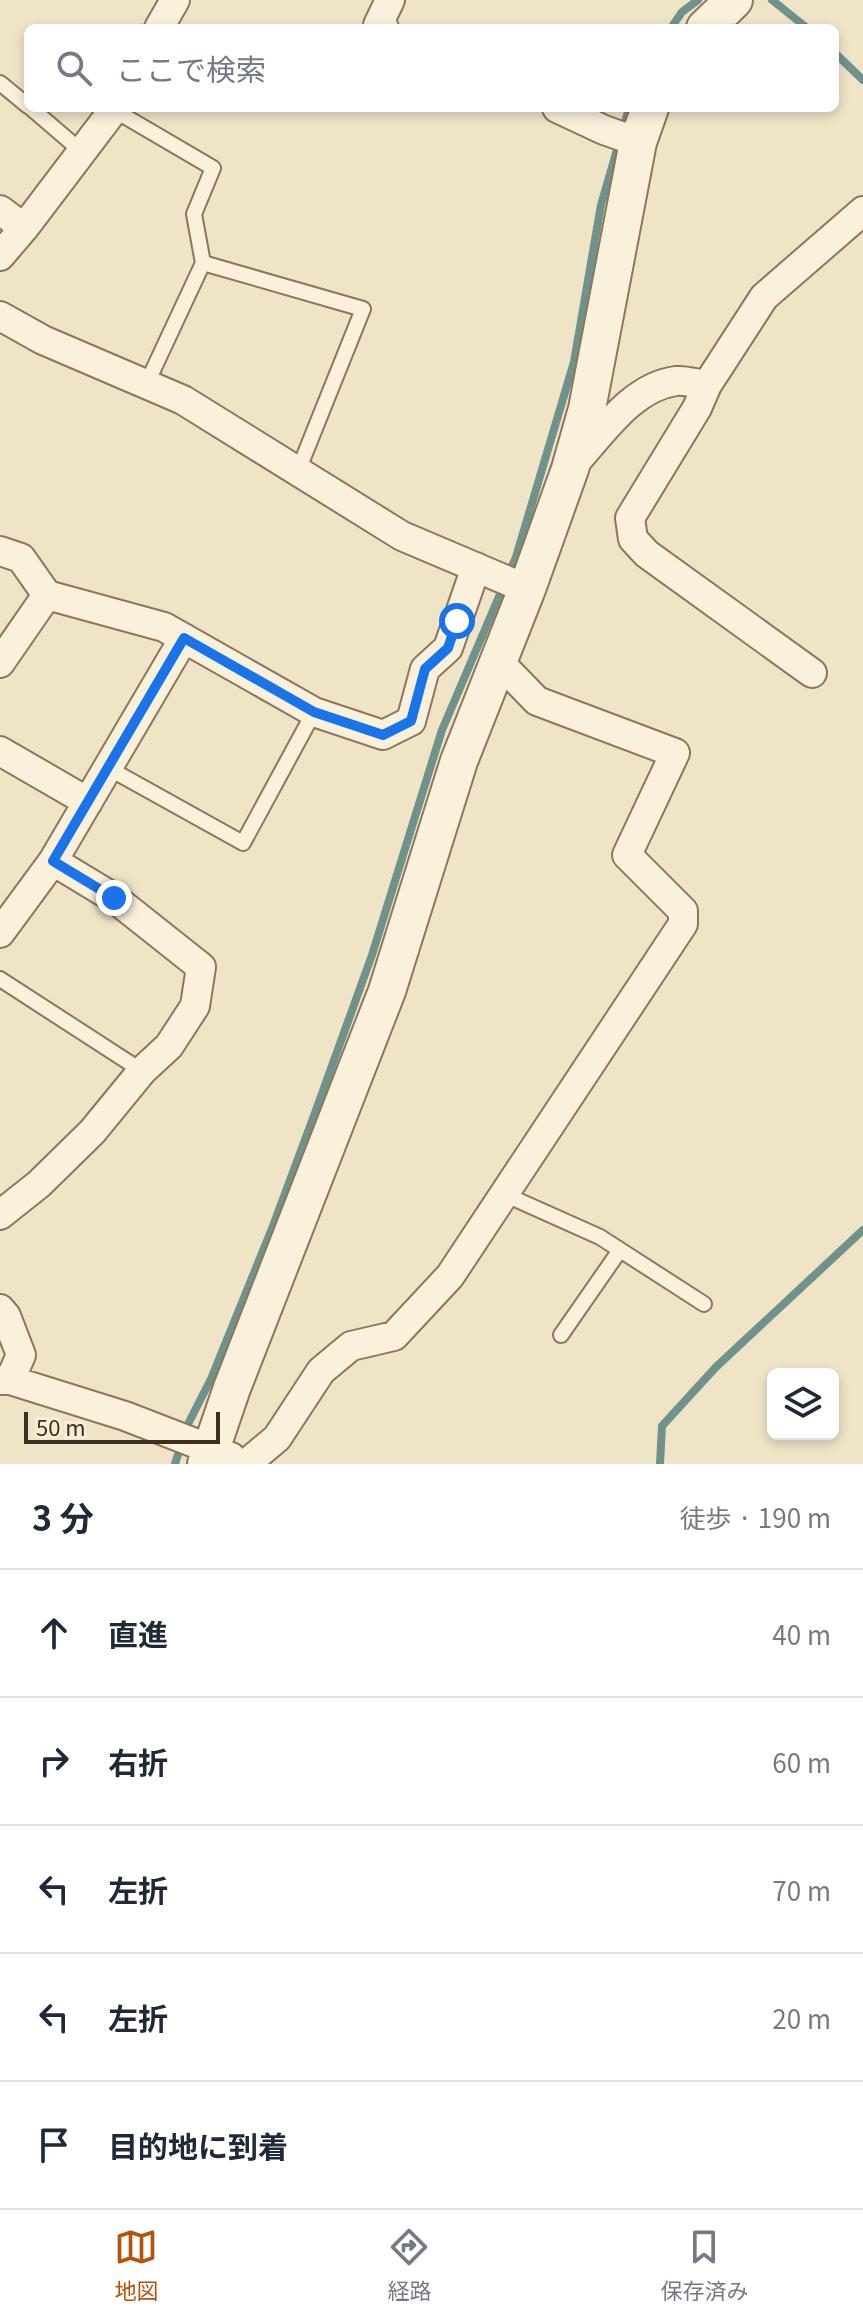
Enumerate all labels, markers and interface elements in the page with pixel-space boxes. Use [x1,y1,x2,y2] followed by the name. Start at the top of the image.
[24,24,839,112] search box
[52,46,96,90] icon: search
[116,46,266,90] text: ここで検索
[439,603,475,639] route start
[96,880,132,916] route end
[767,1368,839,1440] map controls
[767,1368,839,1440] button: layers
[24,1408,220,1444] scale bar
[36,1410,86,1442] text: 50 m
[32,1492,94,1541] text: 3 分
[680,1498,831,1535] text: 徒歩 · 190 m
[32,1611,76,1655] icon: ahead
[108,1611,168,1655] text: 直進
[772,1615,831,1652] text: 40 m
[32,1739,76,1783] icon: right
[108,1739,168,1783] text: 右折
[772,1743,831,1780] text: 60 m
[32,1867,76,1911] icon: left
[108,1867,168,1911] text: 左折
[772,1871,831,1908] text: 70 m
[32,1995,76,2039] icon: left
[108,1995,168,2039] text: 左折
[772,1999,831,2036] text: 20 m
[32,2123,76,2167] icon: arrive
[108,2123,288,2167] text: 目的地に到着
[114,2225,159,2305] tab: 地図
[387,2225,432,2305] tab: 経路
[660,2225,749,2305] tab: 保存済み

